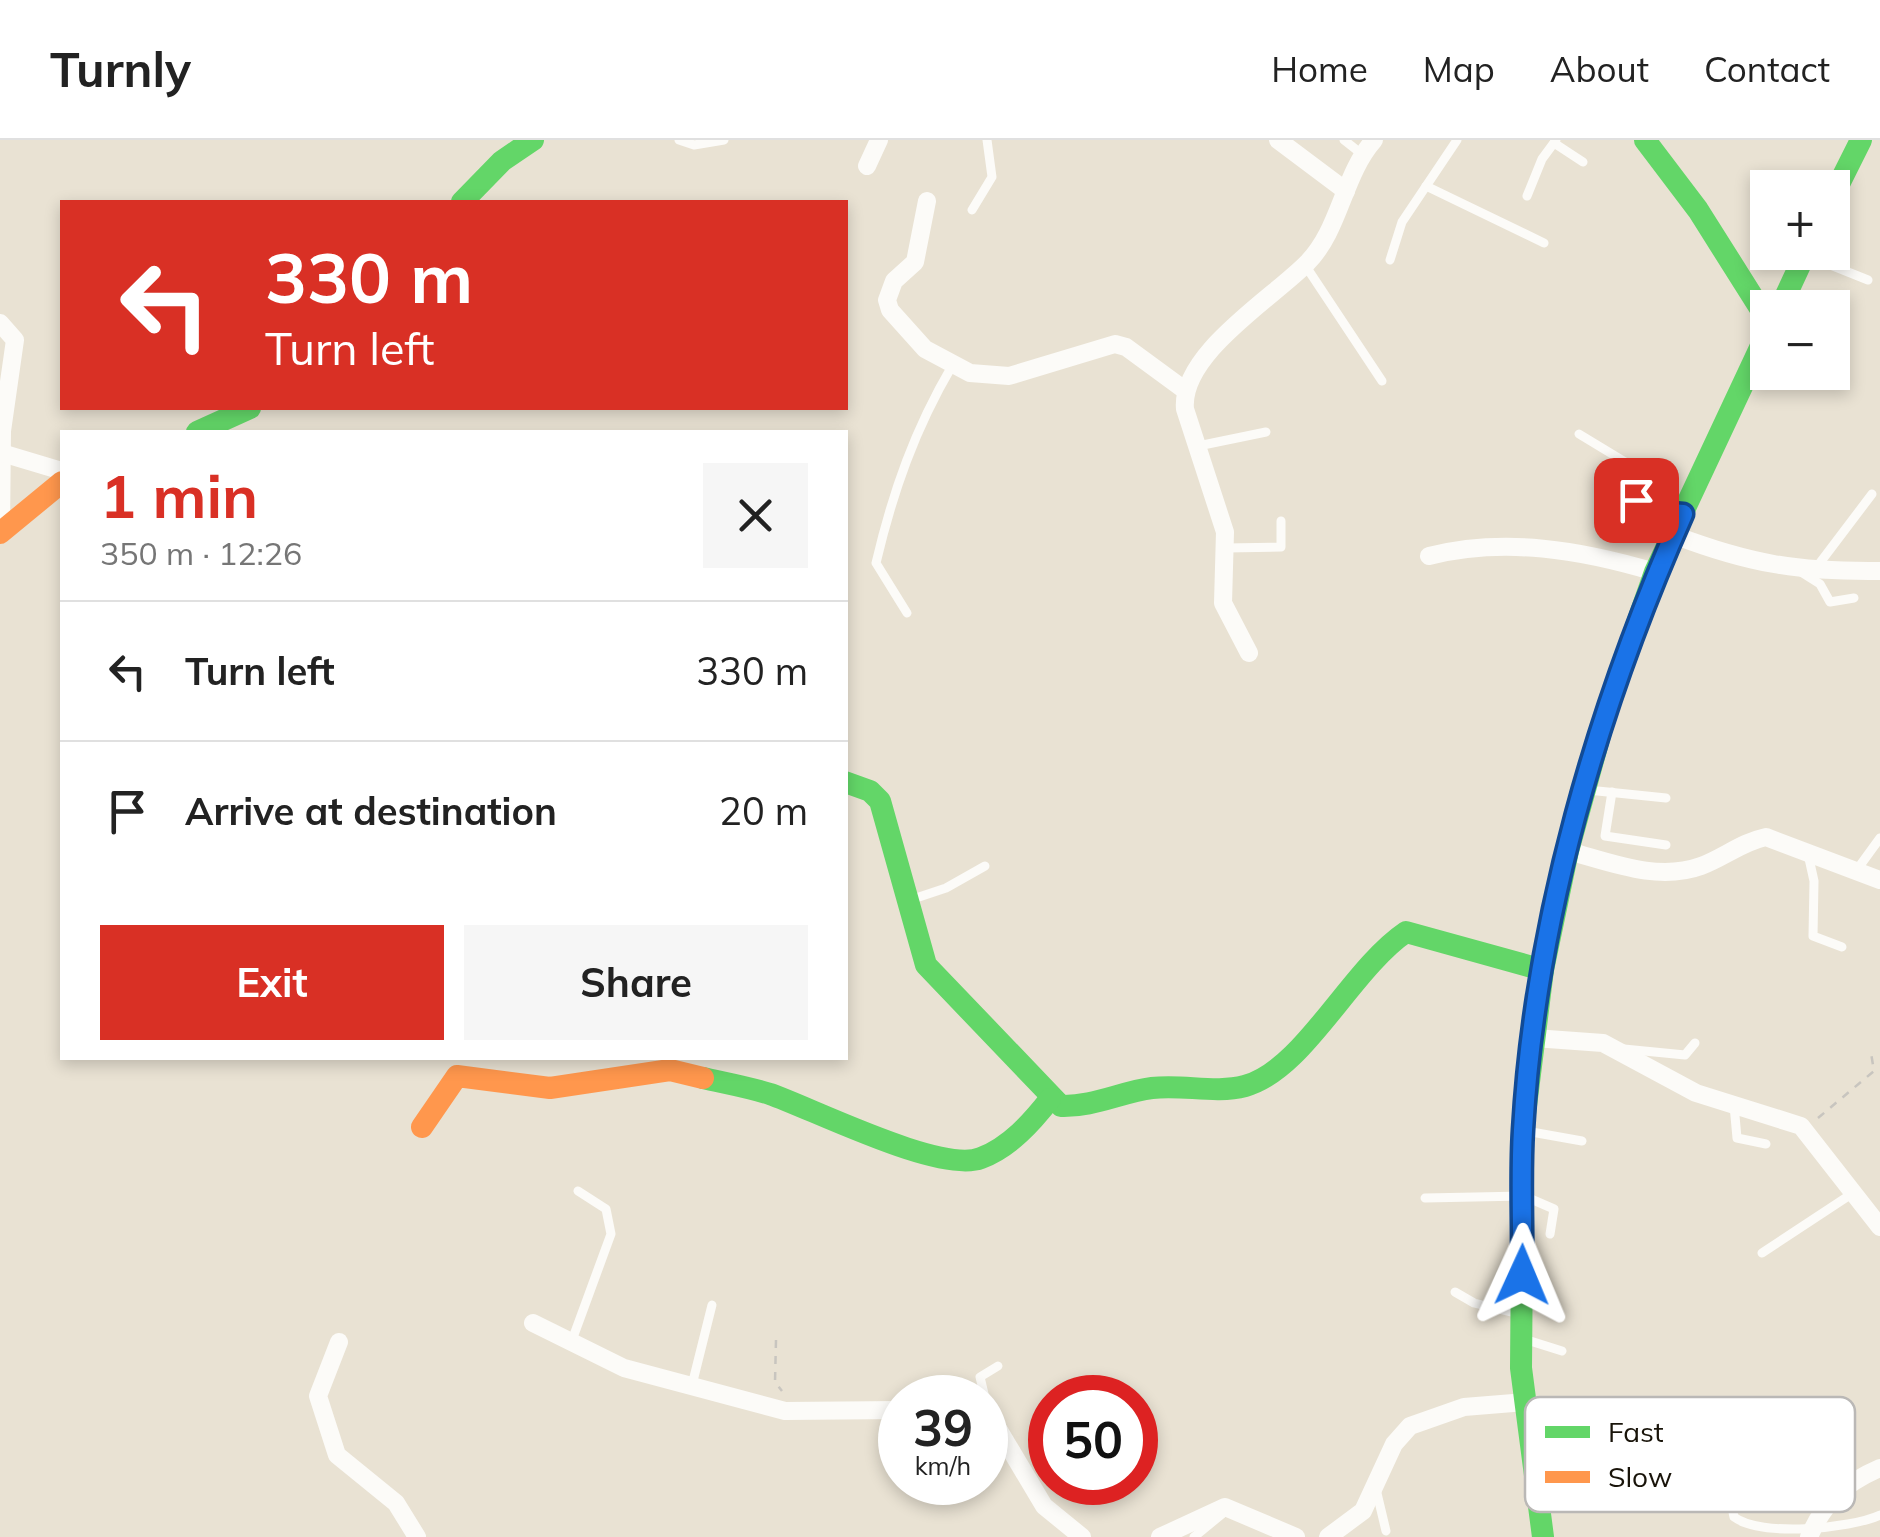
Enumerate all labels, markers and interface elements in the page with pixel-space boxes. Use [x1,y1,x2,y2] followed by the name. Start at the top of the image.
[50,39,191,99] text: Turnly
[1271,47,1368,91] text: Home
[1423,47,1495,91] text: Map
[1550,47,1649,91] text: About
[1704,47,1830,91] text: Contact
[1750,170,1850,390] map controls
[1750,170,1850,270] button: +
[265,233,473,321] text: 330 m
[100,240,230,370] icon: left
[1750,290,1850,390] button: −
[265,320,434,376] text: Turn left
[100,458,258,533] text: 1 min
[1594,458,1679,543] pin
[703,463,808,568] button: close
[1609,473,1664,528] icon: arrive
[100,533,302,573] text: 350 m · 12:26
[100,644,155,699] icon: left
[185,647,335,695] text: Turn left
[696,647,808,695] text: 330 m
[100,784,155,839] icon: arrive
[185,787,557,835] text: Arrive at destination
[719,787,808,835] text: 20 m
[100,925,444,1040] button: Exit
[464,925,808,1040] button: Share
[1470,1223,1574,1327] position arrow
[1028,1375,1158,1505] speed limit sign: 50
[913,1396,973,1459] text: 39
[1525,1397,1855,1512] legend
[1608,1414,1664,1449] text: Fast
[915,1450,971,1481] text: km/h
[1608,1459,1672,1494] text: Slow

